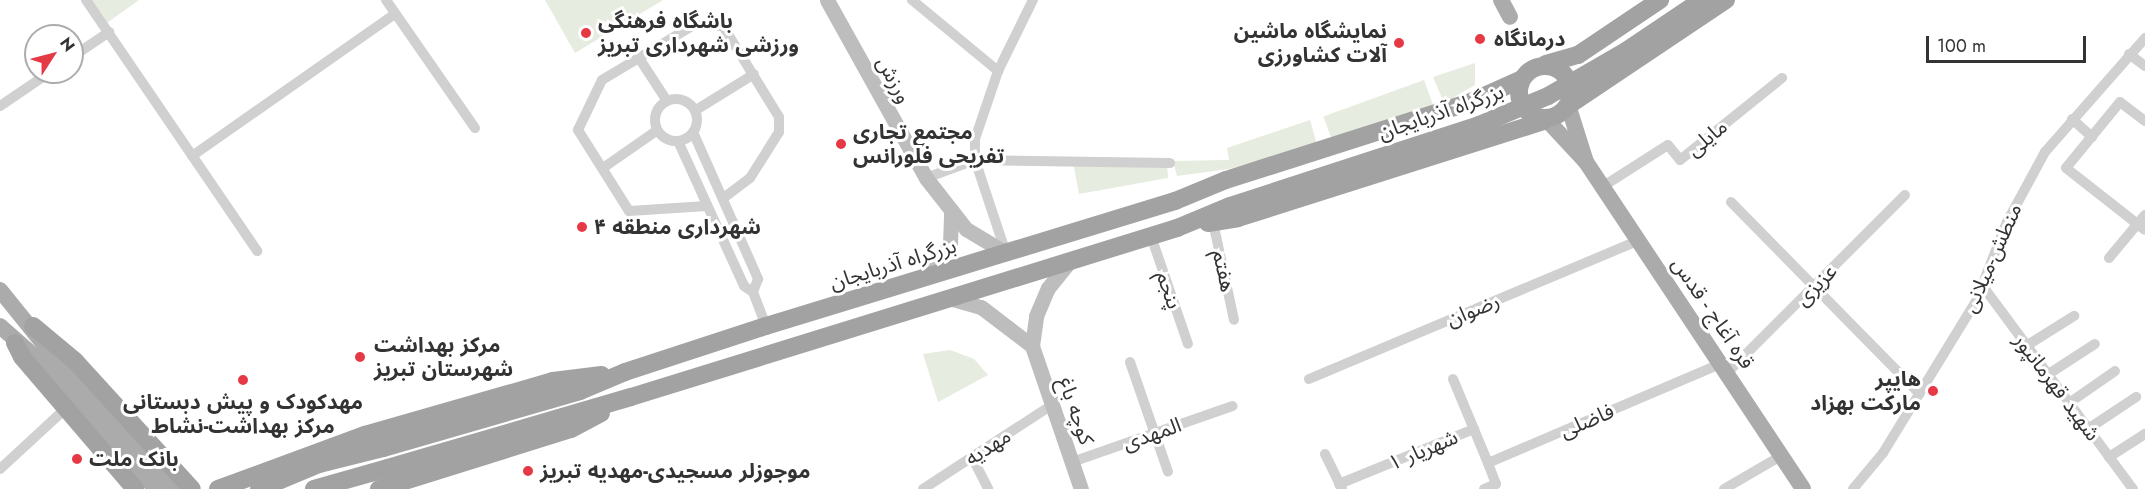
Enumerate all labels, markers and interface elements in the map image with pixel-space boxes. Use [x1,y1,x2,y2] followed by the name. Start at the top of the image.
[598,8,799,58] place label: باشگاه فرهنگی ورزشی شهرداری تبریز
[1234,18,1387,68] place label: نمایشگاه ماشین آلات کشاورزی
[24,24,84,84] north arrow
[1929,24,2090,62] scale bar
[579,26,593,40] marker: باشگاه فرهنگی ورزشی شهرداری تبریز
[1494,26,1565,52] place label: درمانگاه
[1471,30,1489,48] marker: درمانگاه
[54,32,80,56] text: N
[1937,33,1986,59] text: 100 m
[1392,36,1406,50] marker: نمایشگاه ماشین آلات کشاورزی
[871,52,917,108] street label: ورزش
[1375,79,1507,145] street label: بزرگراه آذربایجان
[1682,114,1732,162] street label: مایلی
[853,119,1004,169] place label: مجتمع تجاری تفریحی فلورانس
[834,137,848,151] marker: مجتمع تجاری تفریحی فلورانس
[1957,200,2027,316] street label: منطش-میلانی
[594,214,761,240] place label: شهرداری منطقه ۴
[575,220,589,234] marker: شهرداری منطقه ۴
[827,233,959,295] street label: بزرگراه آذربایجان
[1207,248,1241,294] street label: هفتم
[1666,252,1760,374] street label: قره آغاج - قدس
[1790,259,1842,311] street label: عزیزی
[1151,268,1187,312] street label: پنجم
[1443,288,1503,332] street label: رضوان
[2008,328,2106,446] street label: شهید قهرمانپور
[374,332,513,382] place label: مرکز بهداشت شهرستان تبریز
[351,348,369,366] marker: مرکز بهداشت شهرستان تبریز
[1810,366,1921,416] place label: هایپر مارکت بهزاد
[236,373,250,387] marker: مهدکودک و پیش دبستانی مرکز بهداشت-نشاط
[1053,374,1099,448] street label: کوچه باغ
[1926,384,1940,398] marker: هایپر مارکت بهزاد
[123,389,363,439] place label: مهدکودک و پیش دبستانی مرکز بهداشت-نشاط
[1556,398,1618,444] street label: فاضلی
[1119,412,1185,456] street label: المهدی
[960,423,1016,471] street label: مهدیه
[1384,424,1462,476] street label: شهریار ۱
[89,446,179,472] place label: بانک ملت
[70,452,84,466] marker: بانک ملت
[540,458,810,484] place label: موجوزلر مسجیدی-مهدیه تبریز
[521,464,535,478] marker: موجوزلر مسجیدی-مهدیه تبریز

